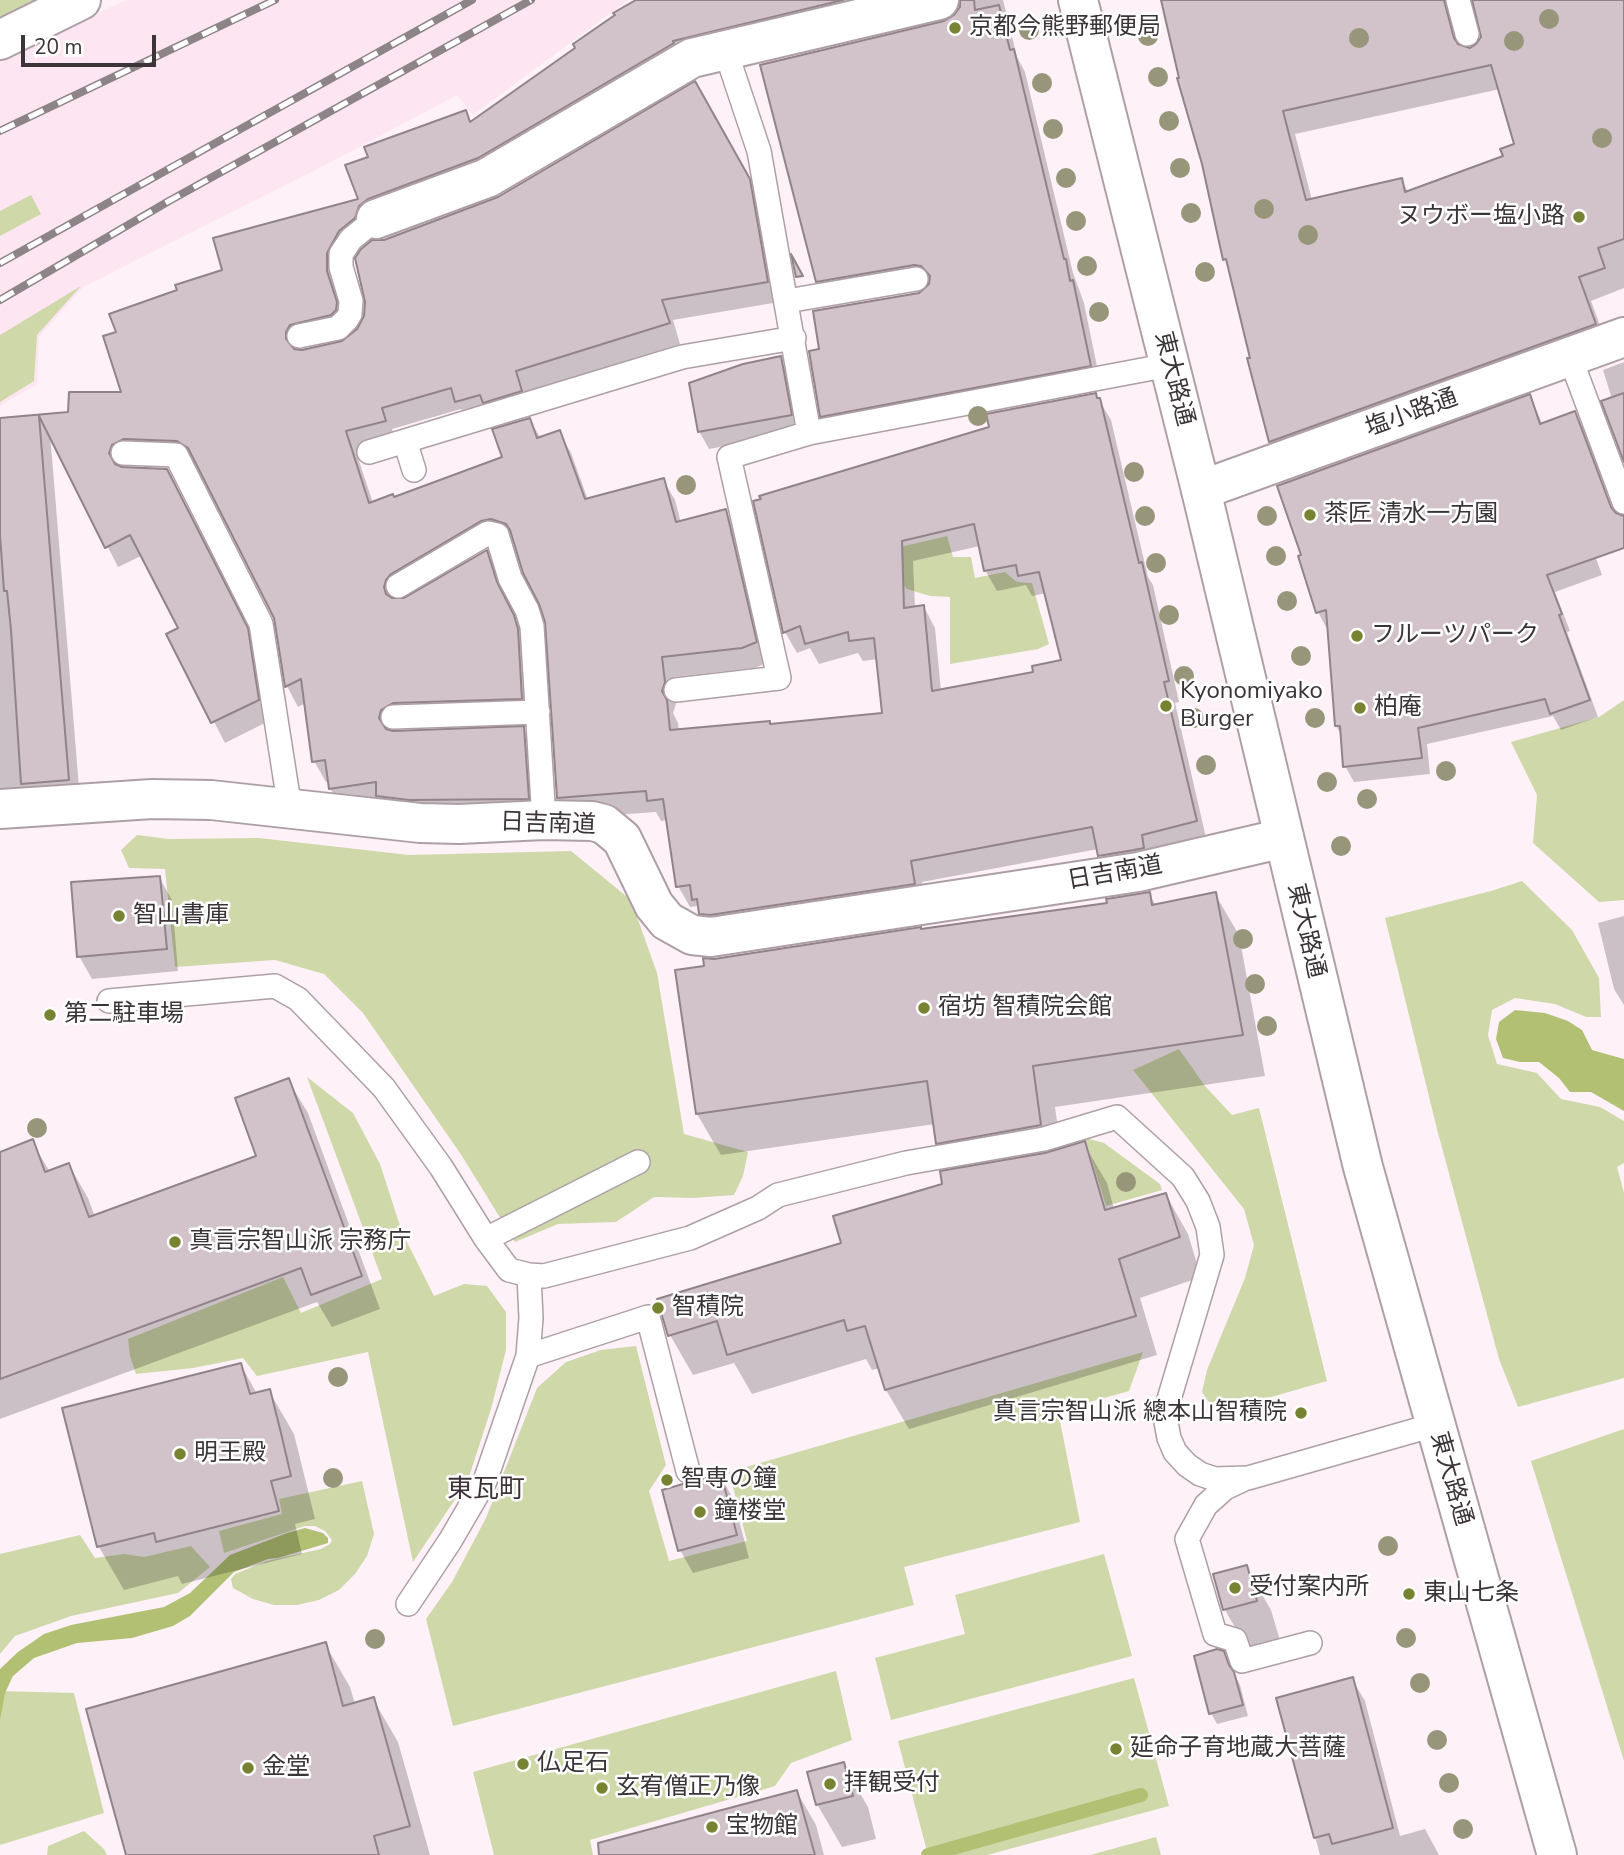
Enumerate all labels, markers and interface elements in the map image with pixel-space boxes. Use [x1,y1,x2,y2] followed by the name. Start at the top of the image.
[969,14,1161,42] place label: 京都今熊野郵便局
[947,20,963,36] marker: 京都今熊野郵便局
[24,21,159,65] scale bar
[34,33,83,61] text: 20 m
[1397,203,1565,231] place label: ヌウボー塩小路
[1571,209,1587,225] marker: ヌウボー塩小路
[1147,329,1199,429] street label: 東大路通
[1362,384,1462,444] street label: 塩小路通
[1324,501,1498,529] place label: 茶匠 清水一方園
[1302,507,1318,523] marker: 茶匠 清水一方園
[1371,622,1539,650] place label: フルーツパーク
[1349,628,1365,644] marker: フルーツパーク
[1180,678,1323,734] place label: Kyonomiyako Burger
[1374,694,1422,722] place label: 柏庵
[1158,698,1174,714] marker: Kyonomiyako Burger
[1352,700,1368,716] marker: 柏庵
[500,809,596,841] street label: 日吉南道
[1065,851,1165,897] street label: 日吉南道
[1280,881,1330,981] street label: 東大路通
[133,902,229,930] place label: 智山書庫
[111,908,127,924] marker: 智山書庫
[938,994,1112,1022] place label: 宿坊 智積院会館
[916,1000,932,1016] marker: 宿坊 智積院会館
[64,1001,184,1029] place label: 第二駐車場
[42,1007,58,1023] marker: 第二駐車場
[189,1228,411,1256] place label: 真言宗智山派 宗務庁
[167,1234,183,1250] marker: 真言宗智山派 宗務庁
[672,1294,744,1322] place label: 智積院
[650,1300,666,1316] marker: 智積院
[993,1399,1287,1427] place label: 真言宗智山派 總本山智積院
[1293,1405,1309,1421] marker: 真言宗智山派 總本山智積院
[1423,1429,1477,1529] street label: 東大路通
[194,1440,266,1468] place label: 明王殿
[172,1446,188,1462] marker: 明王殿
[681,1466,777,1494] place label: 智専の鐘
[659,1472,675,1488] marker: 智専の鐘
[447,1475,525,1507] district label: 東瓦町
[714,1498,786,1526] place label: 鐘楼堂
[692,1504,708,1520] marker: 鐘楼堂
[1249,1574,1369,1602] place label: 受付案内所
[1227,1580,1243,1596] marker: 受付案内所
[1423,1580,1519,1608] place label: 東山七条
[1401,1586,1417,1602] marker: 東山七条
[1130,1735,1346,1763] place label: 延命子育地蔵大菩薩
[1108,1741,1124,1757] marker: 延命子育地蔵大菩薩
[537,1750,609,1778] place label: 仏足石
[262,1754,310,1782] place label: 金堂
[515,1756,531,1772] marker: 仏足石
[240,1760,256,1776] marker: 金堂
[844,1770,940,1798] place label: 拝観受付
[616,1774,760,1802] place label: 玄宥僧正乃像
[822,1776,838,1792] marker: 拝観受付
[594,1780,610,1796] marker: 玄宥僧正乃像
[726,1813,798,1841] place label: 宝物館
[704,1819,720,1835] marker: 宝物館

